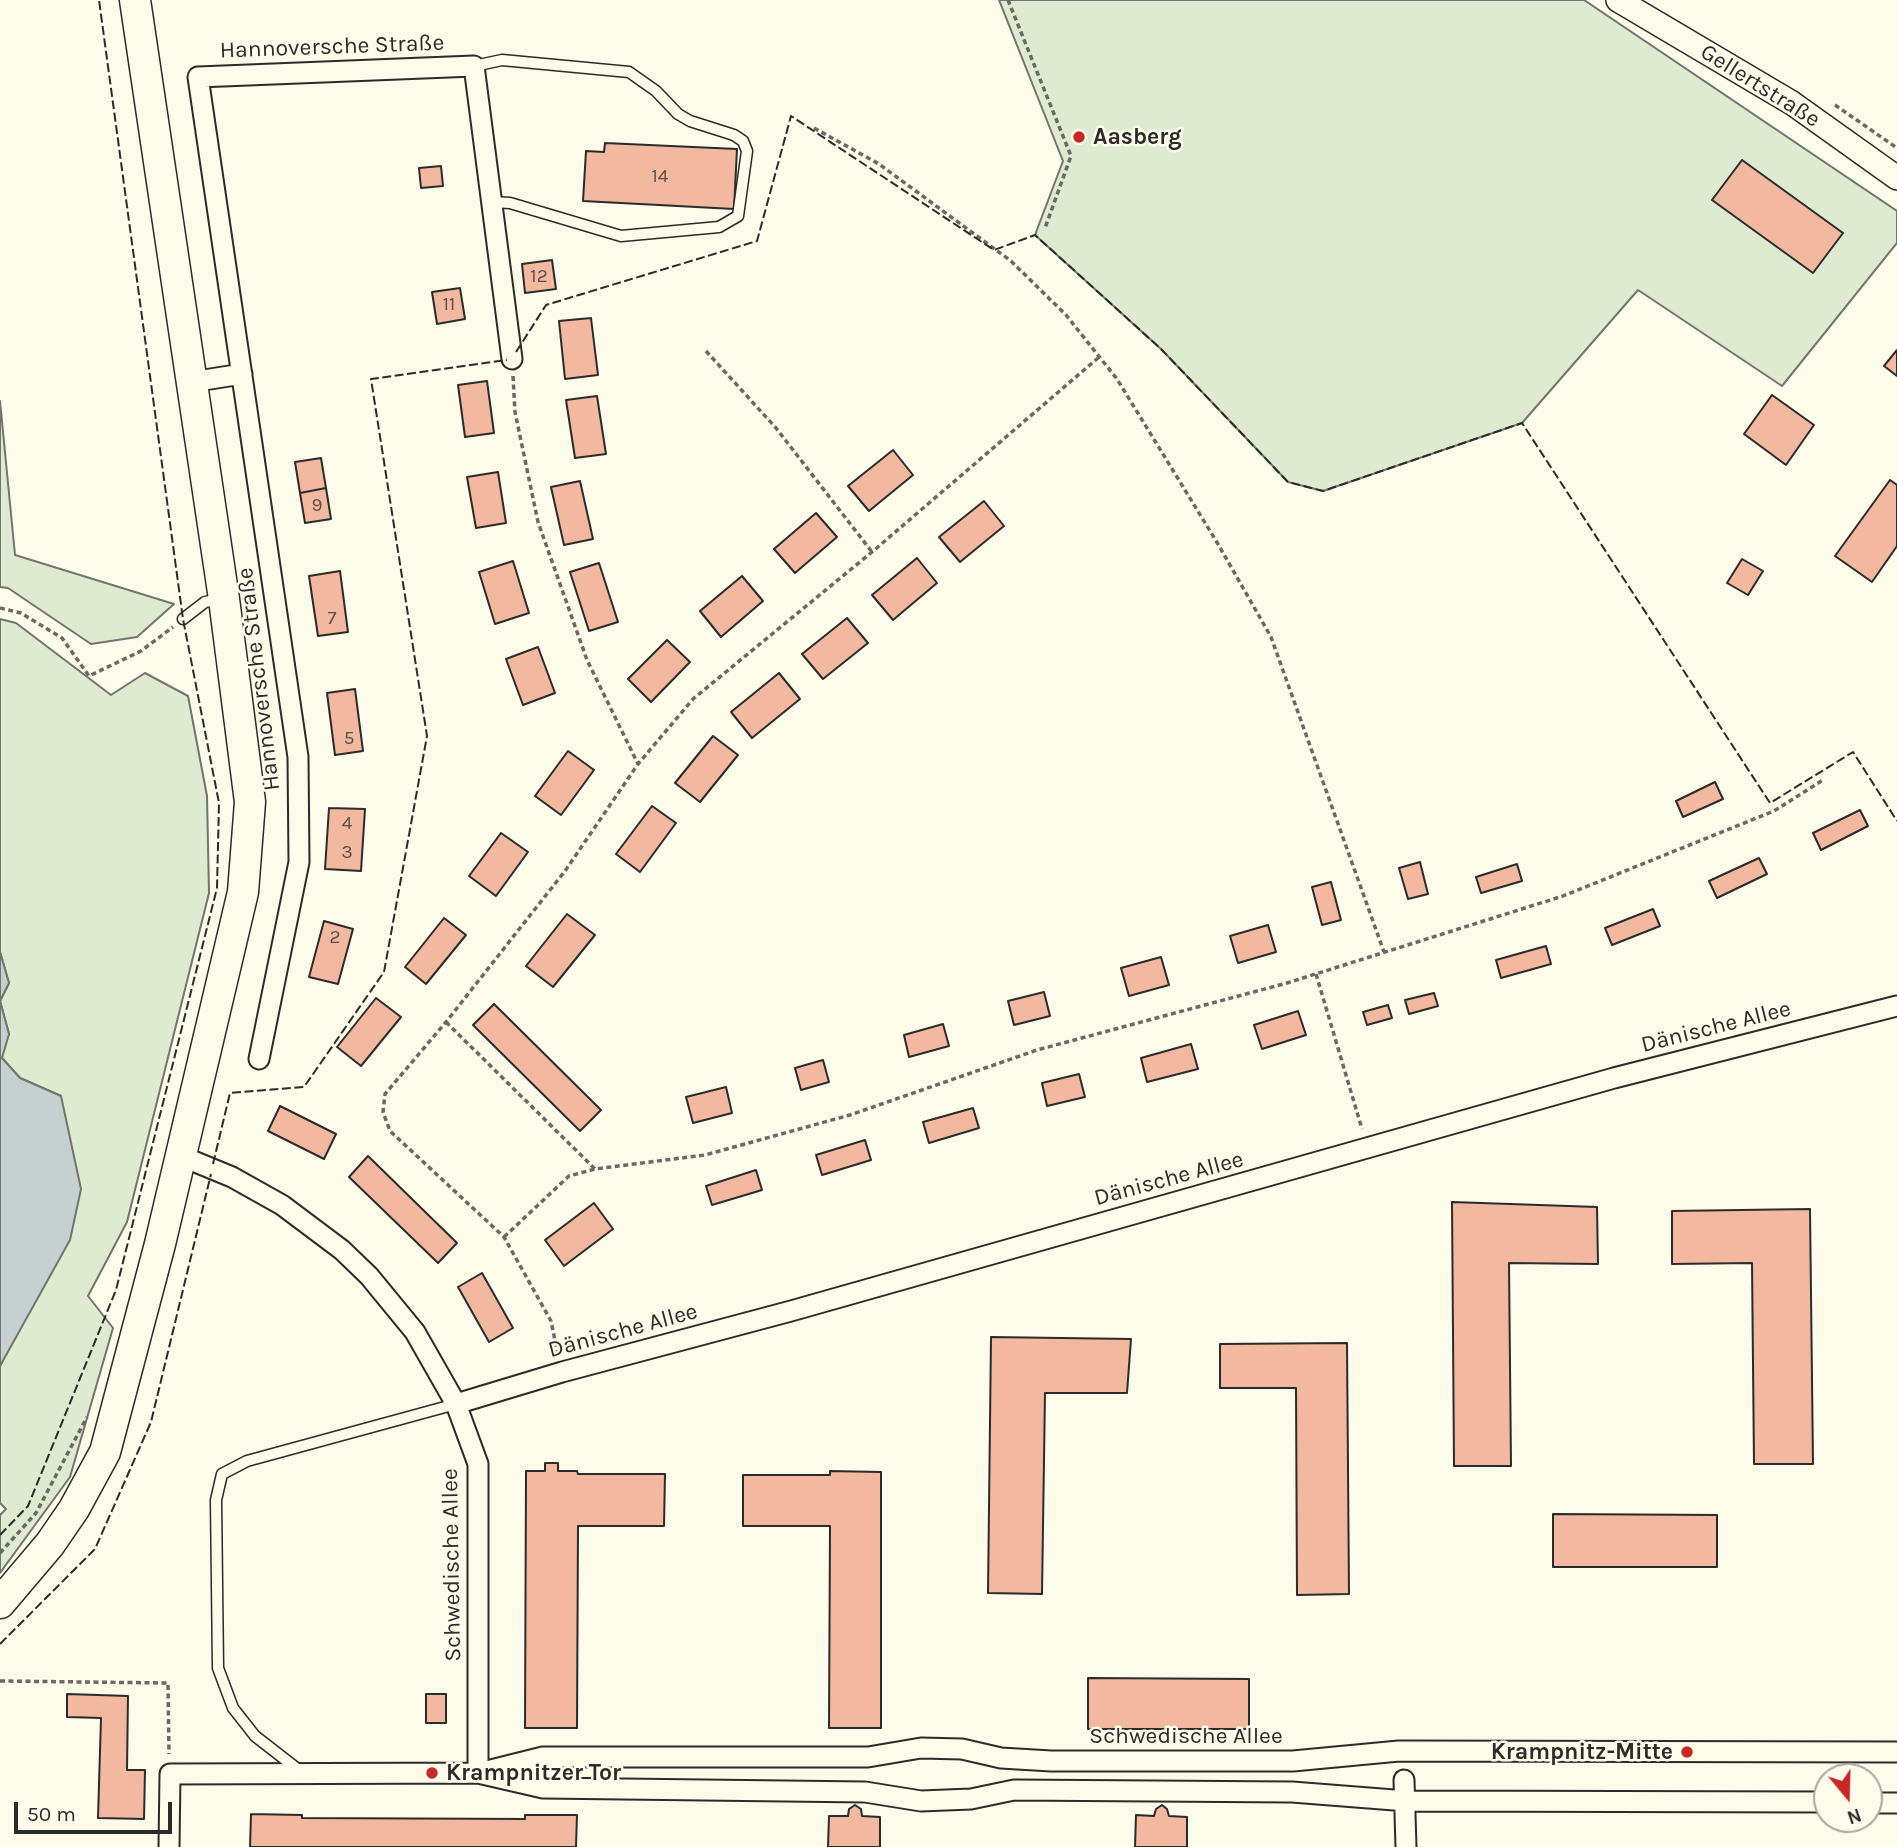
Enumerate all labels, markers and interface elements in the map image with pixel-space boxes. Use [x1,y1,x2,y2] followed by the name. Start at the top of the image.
[219,29,445,65] street label: Hannoversche Straße
[1695,38,1825,134] street label: Gellertstraße
[1093,123,1182,151] place label: Aasberg
[1071,129,1087,145] marker: Aasberg
[652,166,668,188] house number: 14
[530,266,548,288] house number: 12
[443,294,455,316] house number: 11
[311,495,323,517] house number: 9
[232,566,286,792] street label: Hannoversche Straße
[328,608,336,630] house number: 7
[344,728,354,750] house number: 5
[342,813,352,835] house number: 4
[341,842,353,864] house number: 3
[329,927,341,949] house number: 2
[1638,995,1794,1059] street label: Dänische Allee
[1091,1146,1247,1212] street label: Dänische Allee
[545,1298,701,1364] street label: Dänische Allee
[437,1468,467,1662] street label: Schwedische Allee
[1089,1722,1283,1750] street label: Schwedische Allee
[1491,1738,1673,1766] place label: Krampnitz-Mitte
[1679,1744,1695,1760] marker: Krampnitz-Mitte
[446,1759,621,1787] place label: Krampnitzer Tor
[1813,1763,1883,1833] north arrow
[424,1765,440,1781] marker: Krampnitzer Tor
[18,1787,175,1831] scale bar
[27,1802,76,1826] text: 50 m
[1844,1803,1864,1829] text: N

